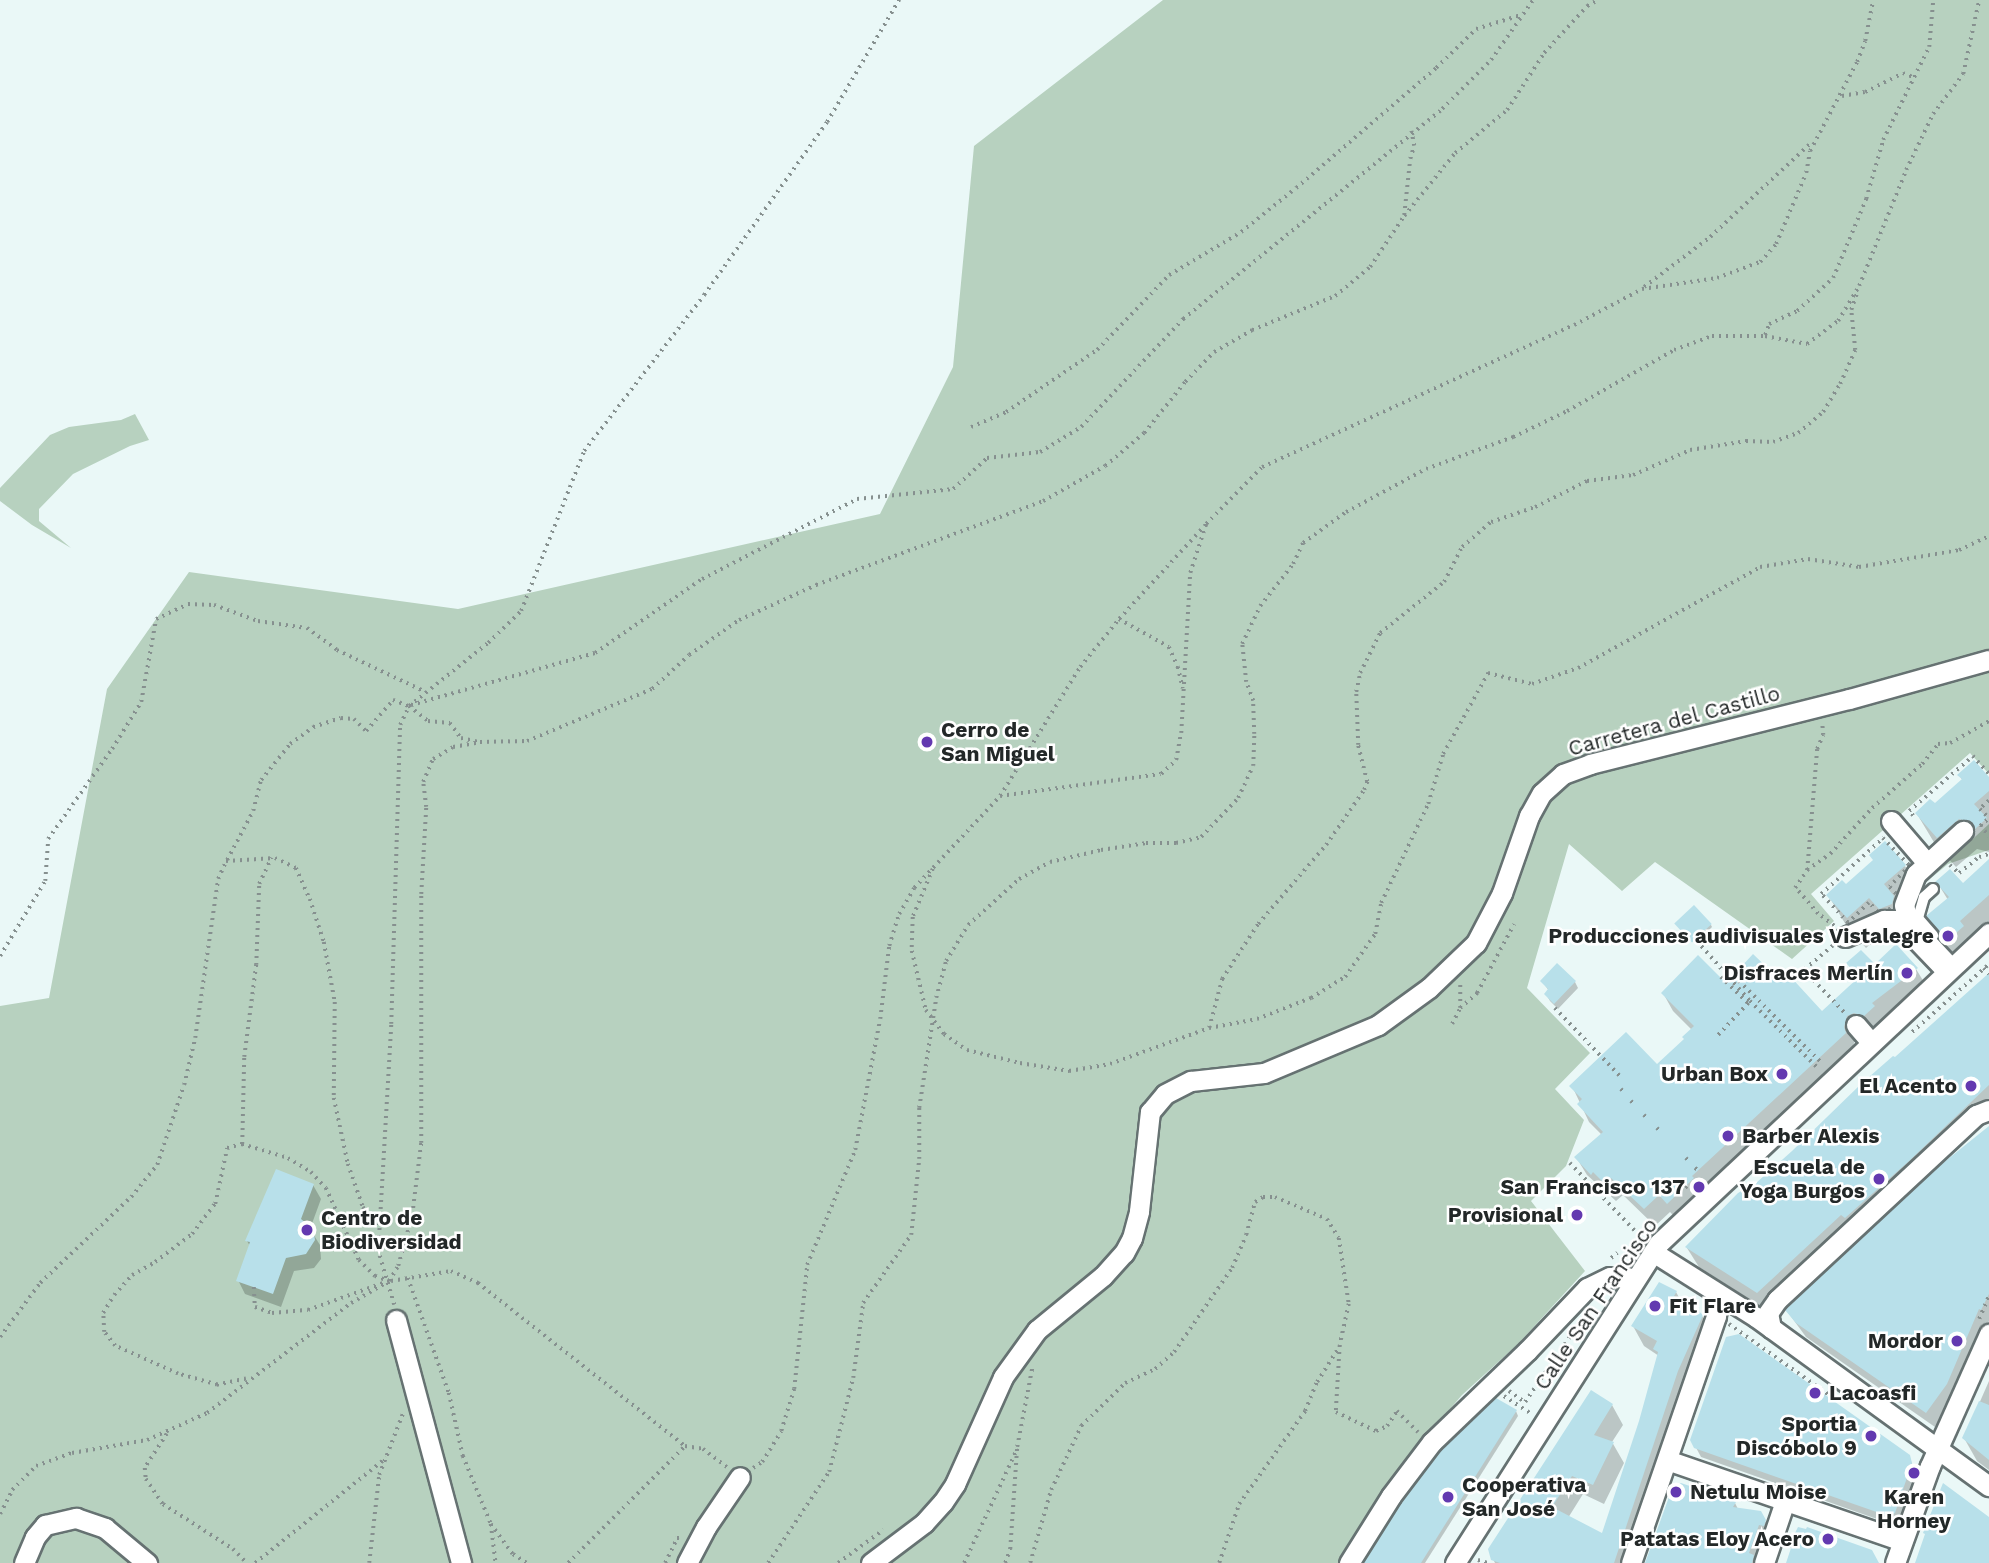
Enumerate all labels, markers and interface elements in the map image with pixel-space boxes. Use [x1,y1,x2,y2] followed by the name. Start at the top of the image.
[1565,680,1783,762] street label: Carretera del Castillo
[941,717,1055,767] place label: Cerro de San Miguel
[919,734,935,750] marker: Cerro de San Miguel
[1548,923,1934,949] place label: Producciones audivisuales Vistalegre
[1940,928,1956,944] marker: Producciones audivisuales Vistalegre
[1723,960,1893,986] place label: Disfraces Merlín
[1899,965,1915,981] marker: Disfraces Merlín
[1661,1061,1768,1087] place label: Urban Box
[1774,1066,1790,1082] marker: Urban Box
[1858,1073,1957,1099] place label: El Acento
[1963,1078,1979,1094] marker: El Acento
[1742,1123,1880,1149] place label: Barber Alexis
[1720,1128,1736,1144] marker: Barber Alexis
[1739,1154,1865,1204] place label: Escuela de Yoga Burgos
[1871,1171,1887,1187] marker: Escuela de Yoga Burgos
[1500,1174,1685,1200] place label: San Francisco 137
[1691,1179,1707,1195] marker: San Francisco 137
[1448,1202,1563,1228] place label: Provisional
[321,1205,462,1255] place label: Centro de Biodiversidad
[1569,1207,1585,1223] marker: Provisional
[1529,1213,1663,1395] street label: Calle San Francisco
[299,1222,315,1238] marker: Centro de Biodiversidad
[1669,1293,1756,1319] place label: Fit Flare
[1647,1298,1663,1314] marker: Fit Flare
[1868,1328,1943,1354] place label: Mordor
[1949,1333,1965,1349] marker: Mordor
[1829,1380,1916,1406] place label: Lacoasfi
[1807,1385,1823,1401] marker: Lacoasfi
[1736,1411,1857,1461] place label: Sportia Discóbolo 9
[1863,1428,1879,1444] marker: Sportia Discóbolo 9
[1906,1465,1922,1481] marker: Karen Horney
[1462,1472,1586,1522] place label: Cooperativa San José
[1690,1479,1827,1505] place label: Netulu Moise
[1668,1484,1684,1500] marker: Netulu Moise
[1877,1484,1951,1534] place label: Karen Horney
[1440,1489,1456,1505] marker: Cooperativa San José
[1619,1526,1814,1552] place label: Patatas Eloy Acero
[1820,1531,1836,1547] marker: Patatas Eloy Acero

